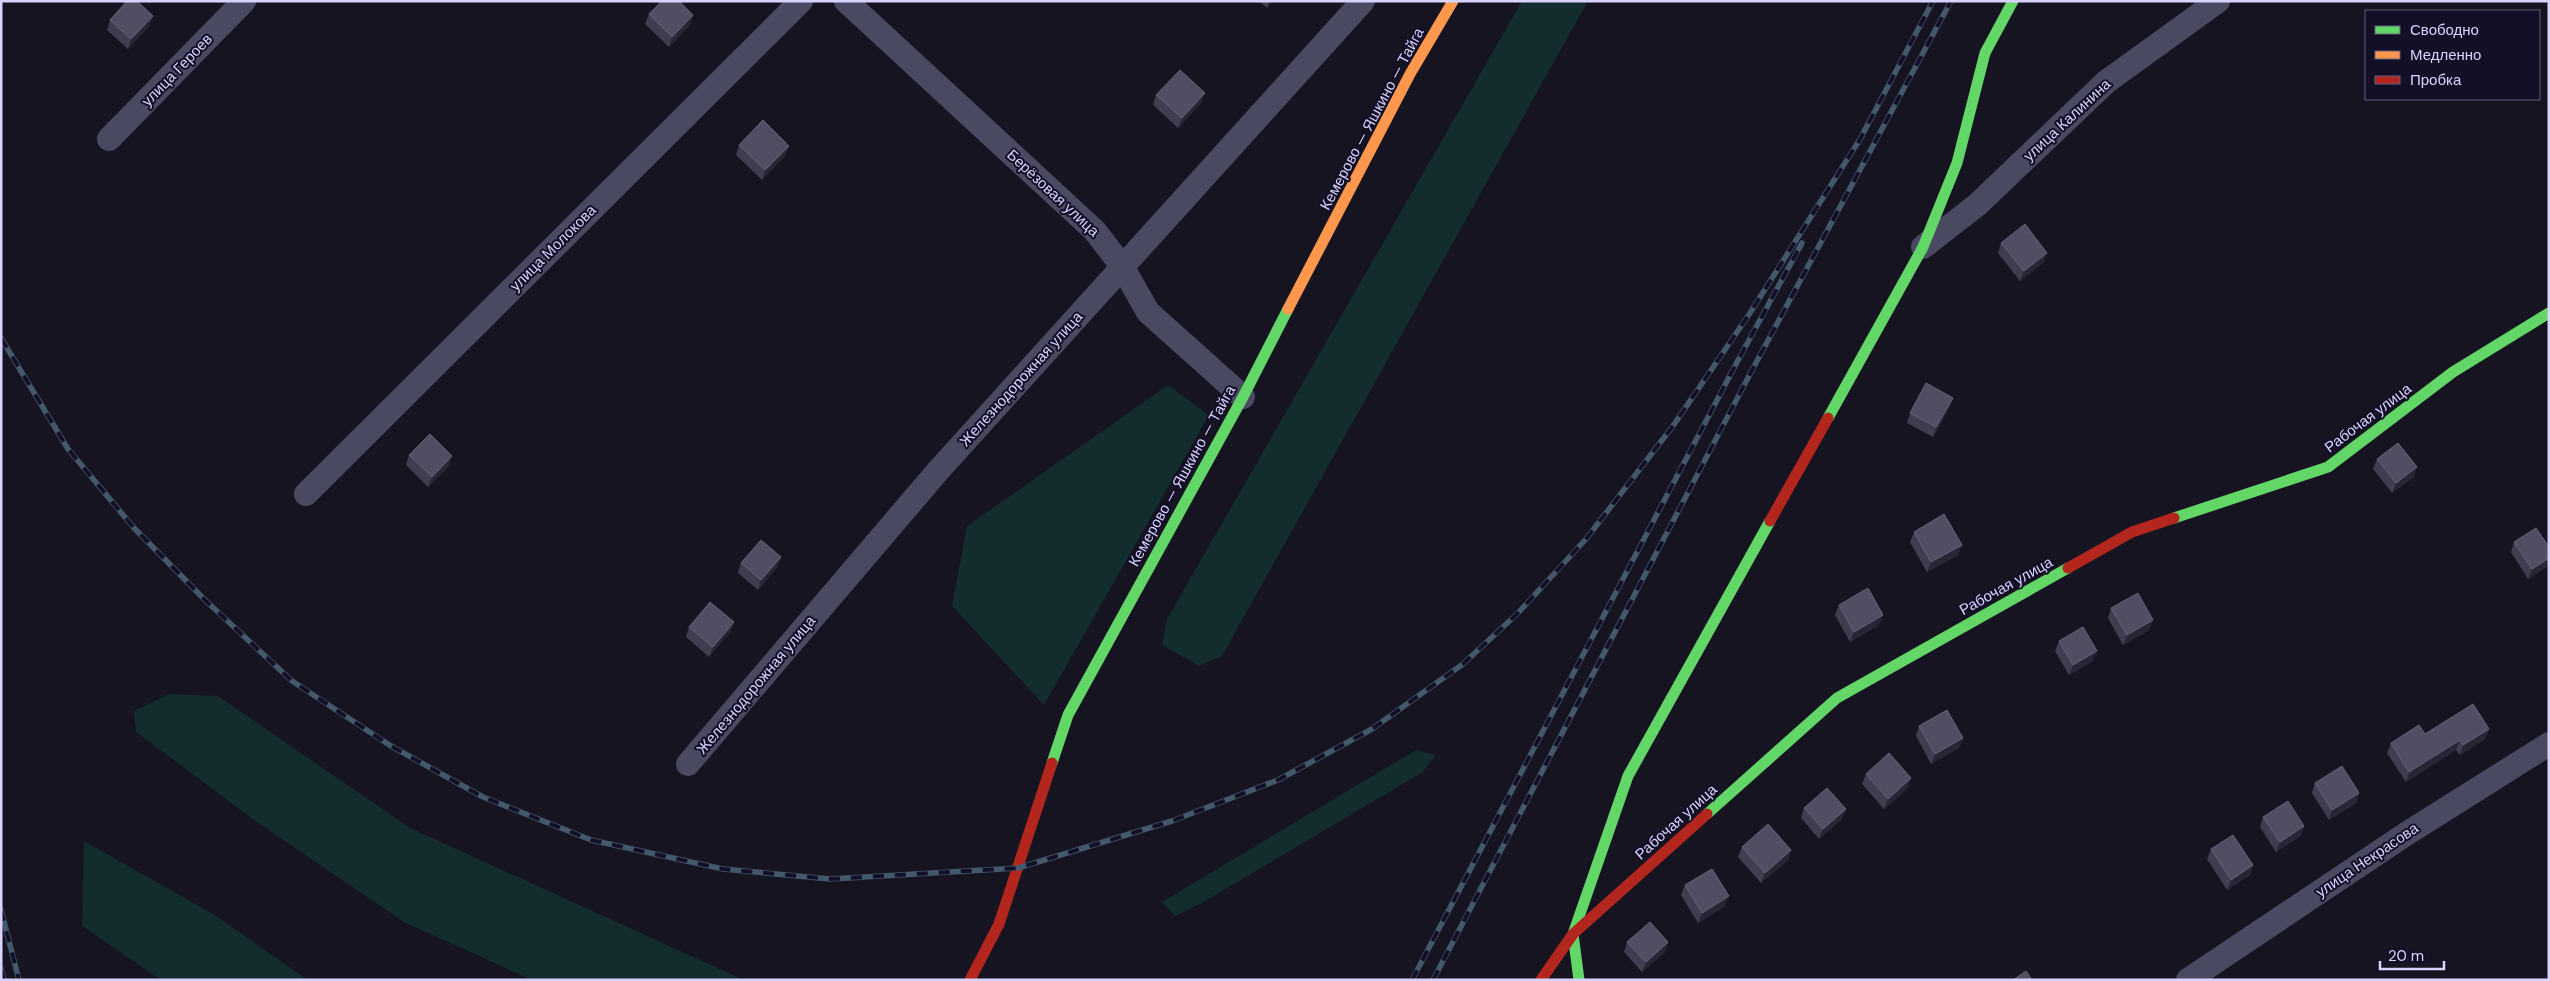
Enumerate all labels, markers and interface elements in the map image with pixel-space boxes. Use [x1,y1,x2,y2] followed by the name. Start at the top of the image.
[2365,10,2540,100] legend
[2410,20,2479,40] text: Свободно
[1315,24,1429,214] street label: Кемерово — Яшкино — Тайга
[137,29,217,111] street label: улица Героев
[2410,45,2481,65] text: Медленно
[2410,70,2462,90] text: Пробка
[2019,74,2116,166] street label: улица Калинина
[1003,145,1104,241] street label: Берёзовая улица
[505,200,601,296] street label: улица Молокова
[955,307,1087,451] street label: Железнодорожная улица
[2320,378,2416,457] street label: Рабочая улица
[1124,381,1240,570] street label: Кемерово — Яшкино — Тайга
[1956,552,2057,620] street label: Рабочая улица
[692,611,820,758] street label: Железнодорожная улица
[1631,779,1722,864] street label: Рабочая улица
[2312,818,2423,902] street label: улица Некрасова
[2380,938,2444,970] scale bar
[2388,946,2424,966] text: 20 m

